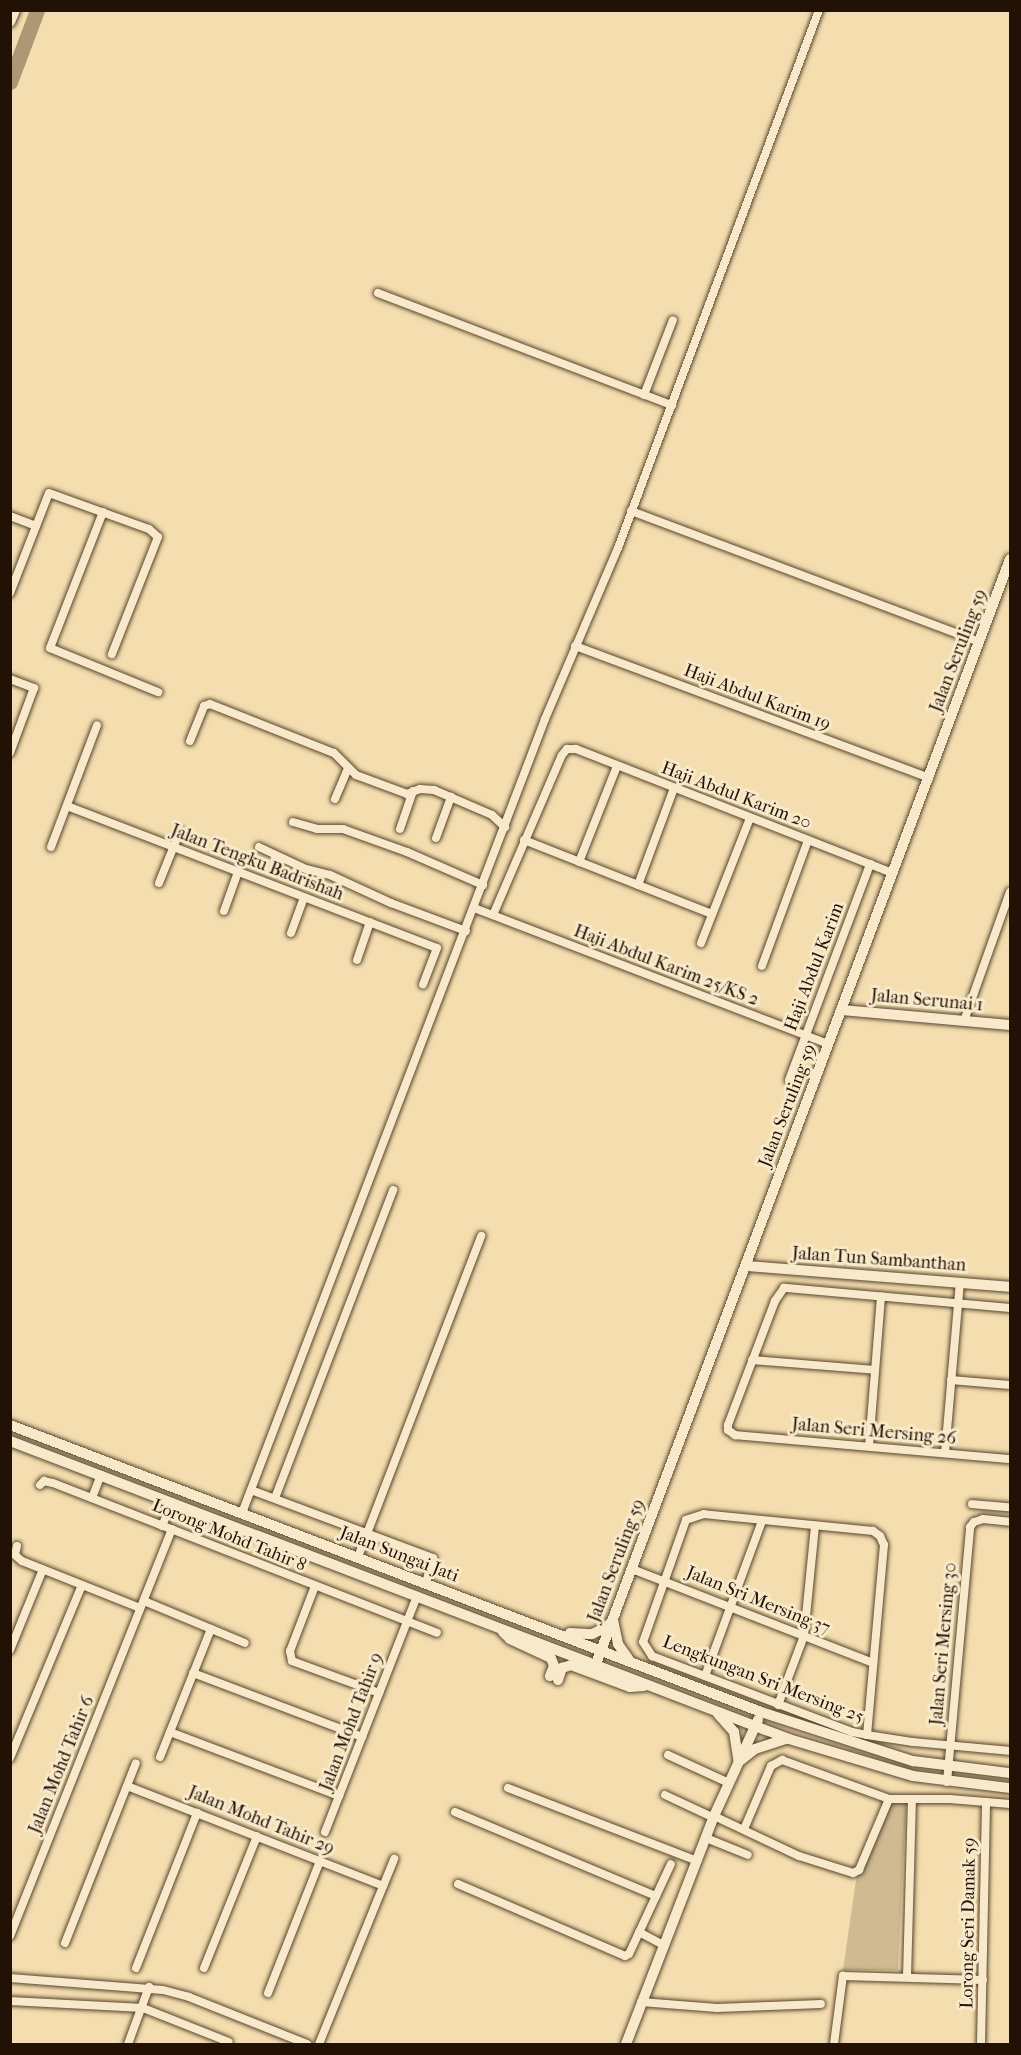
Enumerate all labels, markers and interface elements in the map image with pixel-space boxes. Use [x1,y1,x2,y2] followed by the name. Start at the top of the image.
[926,587,992,715] street label: Jalan Seruling 59
[681,660,833,736] street label: Haji Abdul Karim 19
[658,757,814,835] street label: Haji Abdul Karim 20
[168,820,346,906] street label: Jalan Tengku Badrishah
[781,900,849,1034] street label: Haji Abdul Karim
[570,921,762,1011] street label: Haji Abdul Karim 25/KS 2
[870,985,984,1017] street label: Jalan Serunai 1
[755,1042,821,1170] street label: Jalan Seruling 59
[791,1243,967,1277] street label: Jalan Tun Sambanthan
[791,1414,957,1450] street label: Jalan Seri Mersing 26
[149,1495,309,1577] street label: Lorong Mohd Tahir 8
[584,1497,650,1625] street label: Jalan Seruling 59
[336,1522,462,1588] street label: Jalan Sungai Jati
[683,1562,833,1640] street label: Jalan Sri Mersing 37
[926,1562,962,1726] street label: Jalan Seri Mersing 30
[659,1632,867,1728] street label: Lengkungan Sri Mersing 25
[316,1650,388,1794] street label: Jalan Mohd Tahir 9
[24,1693,100,1837] street label: Jalan Mohd Tahir 6
[185,1782,337,1860] street label: Jalan Mohd Tahir 29
[957,1837,981,2009] street label: Lorong Seri Damak 59

